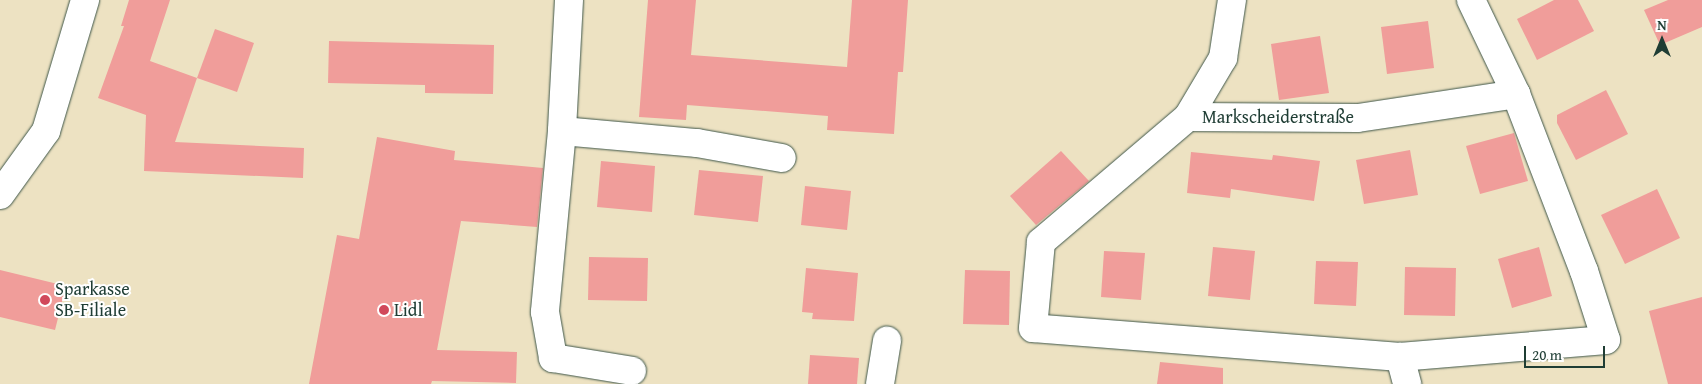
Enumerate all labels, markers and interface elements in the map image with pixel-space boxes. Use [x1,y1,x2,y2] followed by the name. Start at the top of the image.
[1637,15,1687,65] north arrow
[1657,15,1667,35] text: N
[1202,106,1354,128] street label: Markscheiderstraße
[55,279,130,322] place label: Sparkasse SB-Filiale
[39,294,51,306] marker: Sparkasse SB-Filiale
[394,299,422,321] place label: Lidl
[378,304,390,316] marker: Lidl
[1527,336,1608,368] scale bar
[1532,344,1562,365] text: 20 m

